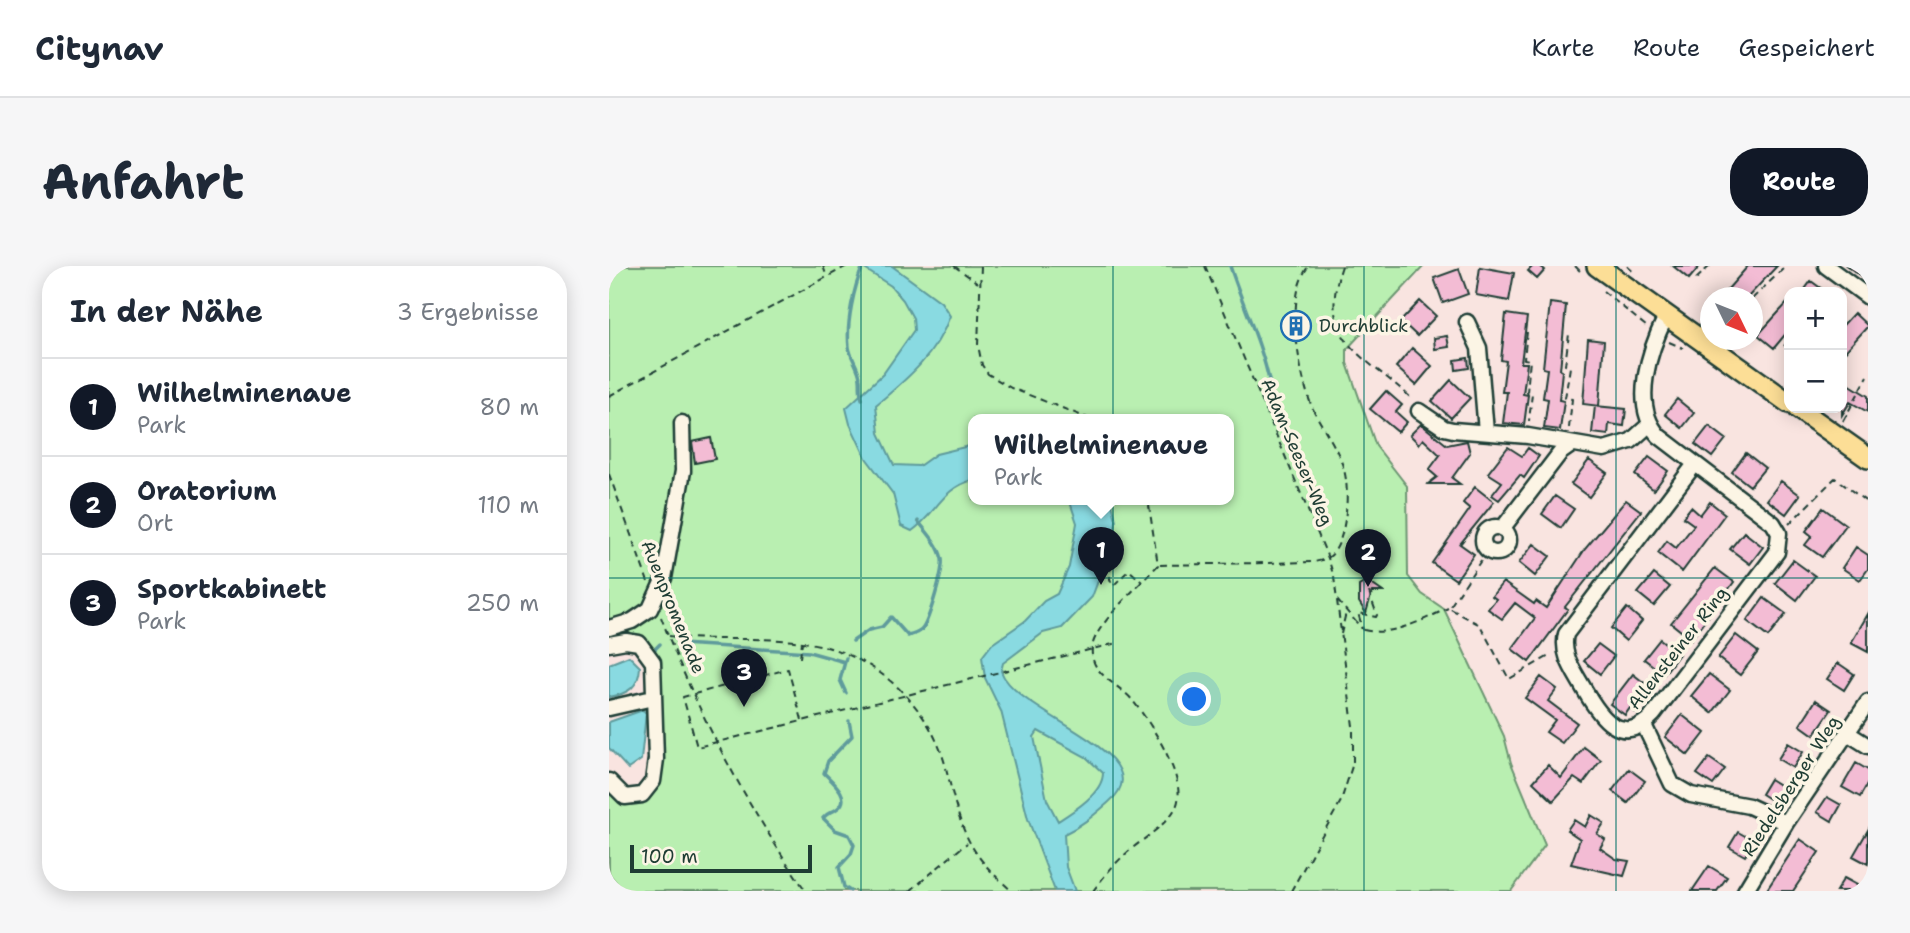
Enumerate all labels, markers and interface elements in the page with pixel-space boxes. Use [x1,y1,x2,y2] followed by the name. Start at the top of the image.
[35,26,164,71] text: Citynav
[1531,32,1595,64] text: Karte
[1633,32,1700,64] text: Route
[1738,32,1875,64] text: Gespeichert
[1730,148,1868,216] button: Route
[42,149,244,215] text: Anfahrt
[1700,287,1763,350] north arrow
[1784,287,1847,413] map controls
[1784,287,1847,350] button: +
[70,291,263,332] text: In der Nähe
[397,297,539,327] text: 3 Ergebnisse
[1279,309,1313,343] building icon: Durchblick
[1319,314,1408,338] place label: Durchblick
[1784,350,1847,413] button: −
[137,375,352,410] text: Wilhelminenaue
[1255,375,1339,529] street label: Adam-Seeser-Weg
[88,392,98,422] text: 1
[480,392,539,422] text: 80 m
[137,410,186,440] text: Park
[968,414,1234,505] popup
[994,427,1208,462] text: Wilhelminenaue
[994,462,1043,492] text: Park
[137,473,277,508] text: Oratorium
[85,490,101,520] text: 2
[477,490,539,520] text: 110 m
[137,508,174,538] text: Ort
[1078,527,1124,585] pin: 1
[1345,529,1391,587] pin: 2
[635,537,711,677] street label: Auenpromenade
[137,571,326,606] text: Sportkabinett
[1622,582,1734,714] street label: Allensteiner Ring
[85,588,101,618] text: 3
[466,588,539,618] text: 250 m
[137,606,186,636] text: Park
[721,649,767,707] pin: 3
[1177,682,1211,716] your location
[1736,711,1846,861] street label: Riedelsberger Weg
[630,842,812,874] scale bar
[641,844,698,869] text: 100 m

